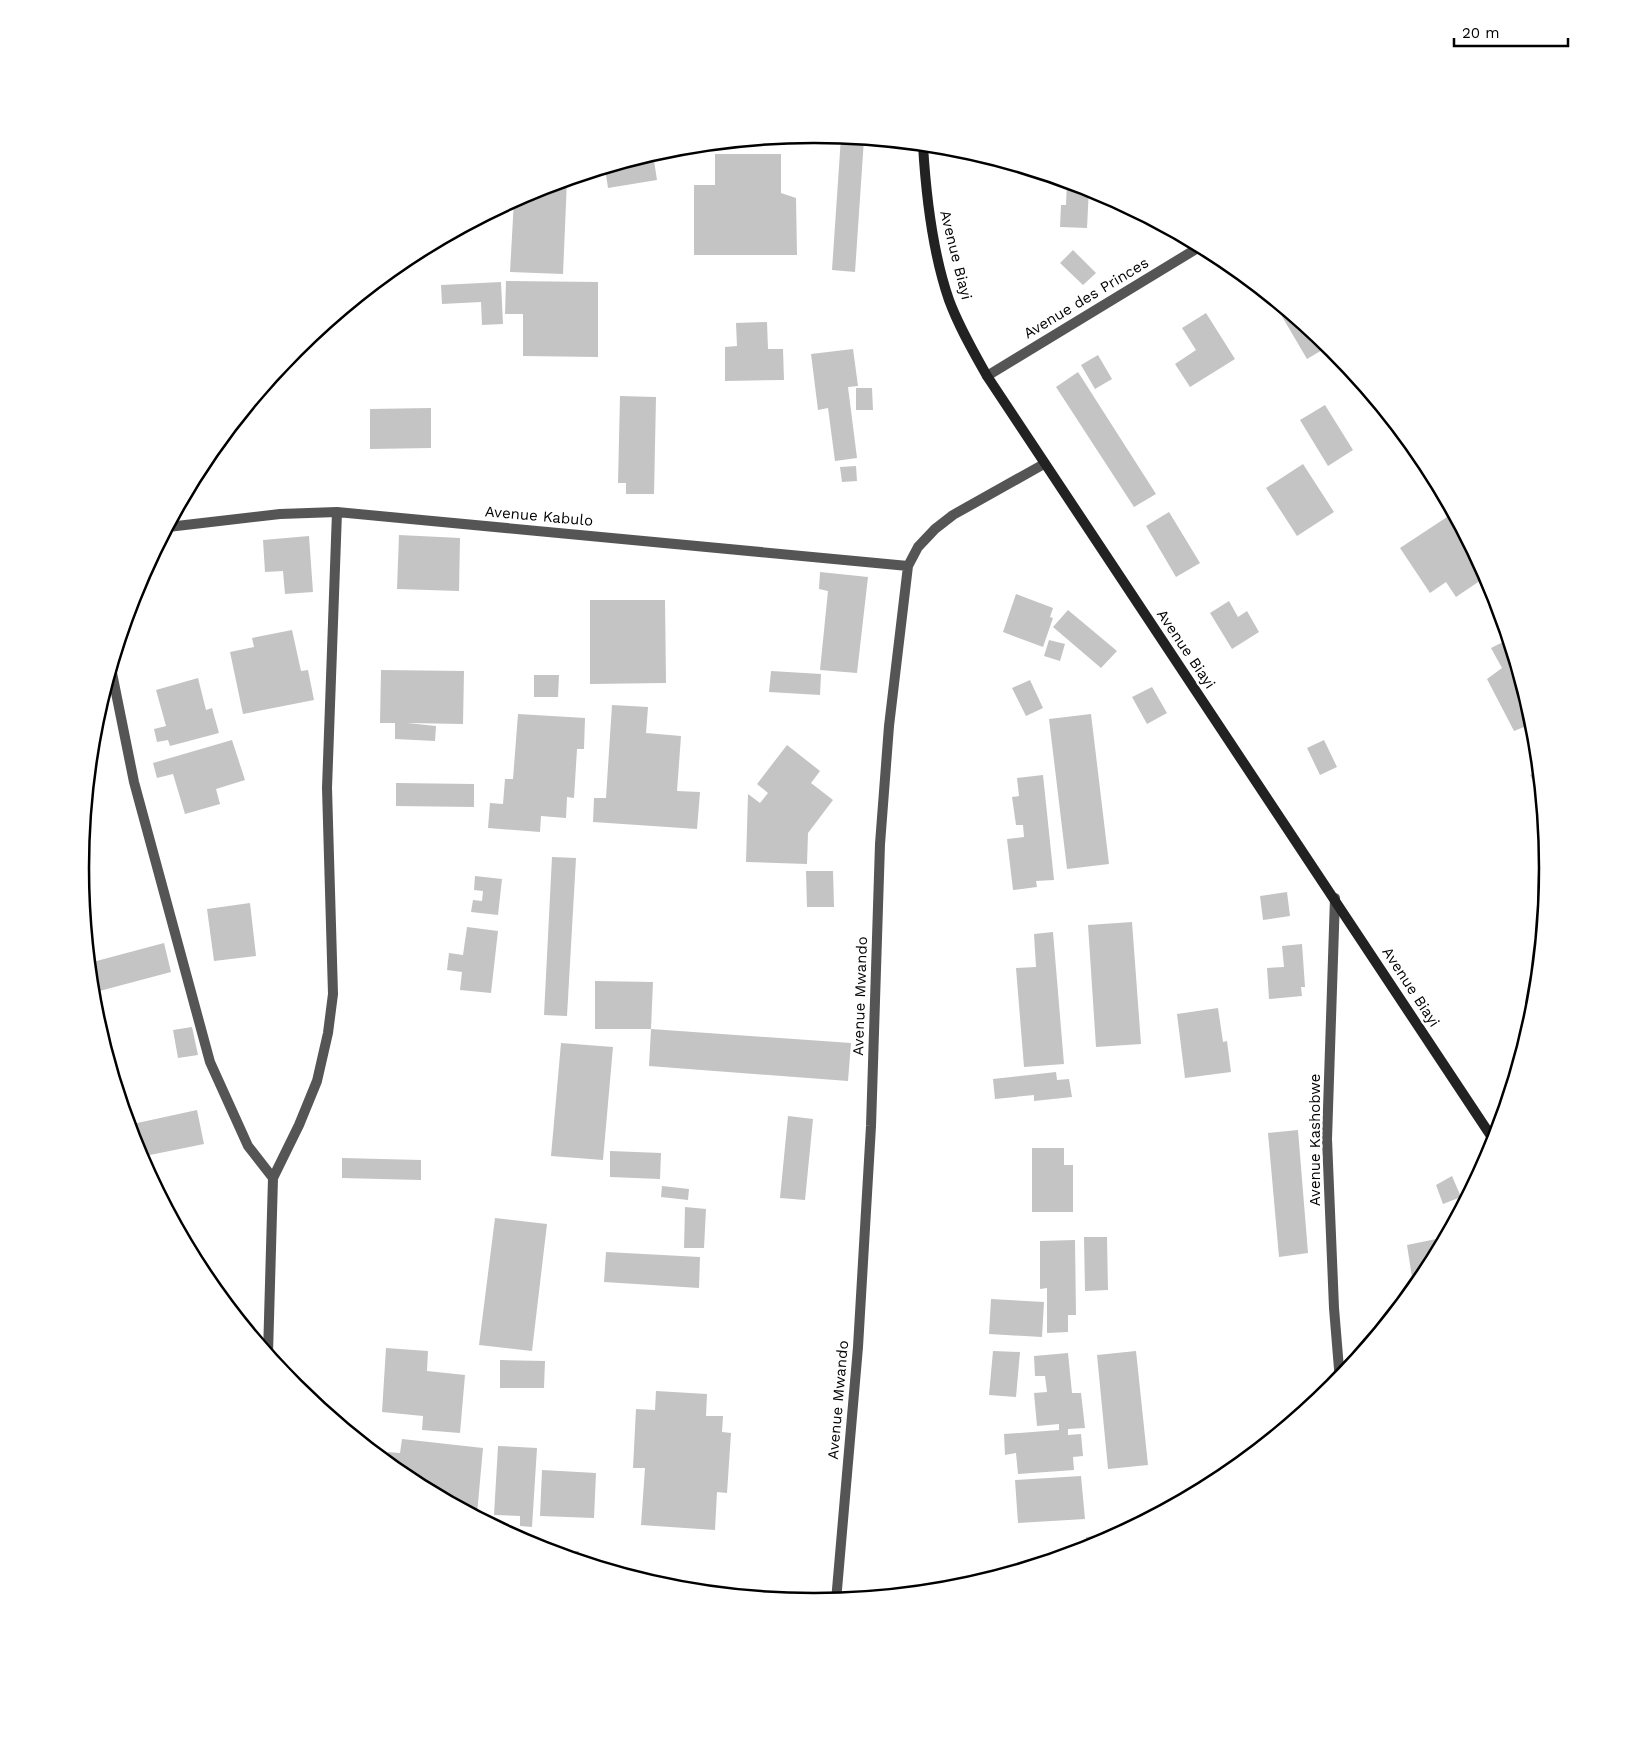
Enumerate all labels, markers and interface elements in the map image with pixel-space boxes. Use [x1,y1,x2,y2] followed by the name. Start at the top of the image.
[1454,15,1568,47] scale bar
[1462,24,1500,42] text: 20 m
[936,208,976,302] street label: Avenue Biayi
[1020,253,1152,342] street label: Avenue des Princes
[484,502,594,530] street label: Avenue Kabulo
[1153,606,1219,692] street label: Avenue Biayi
[849,936,871,1056] street label: Avenue Mwando
[1378,944,1444,1030] street label: Avenue Biayi
[1306,1074,1324,1206] street label: Avenue Kashobwe
[824,1340,852,1460] street label: Avenue Mwando

